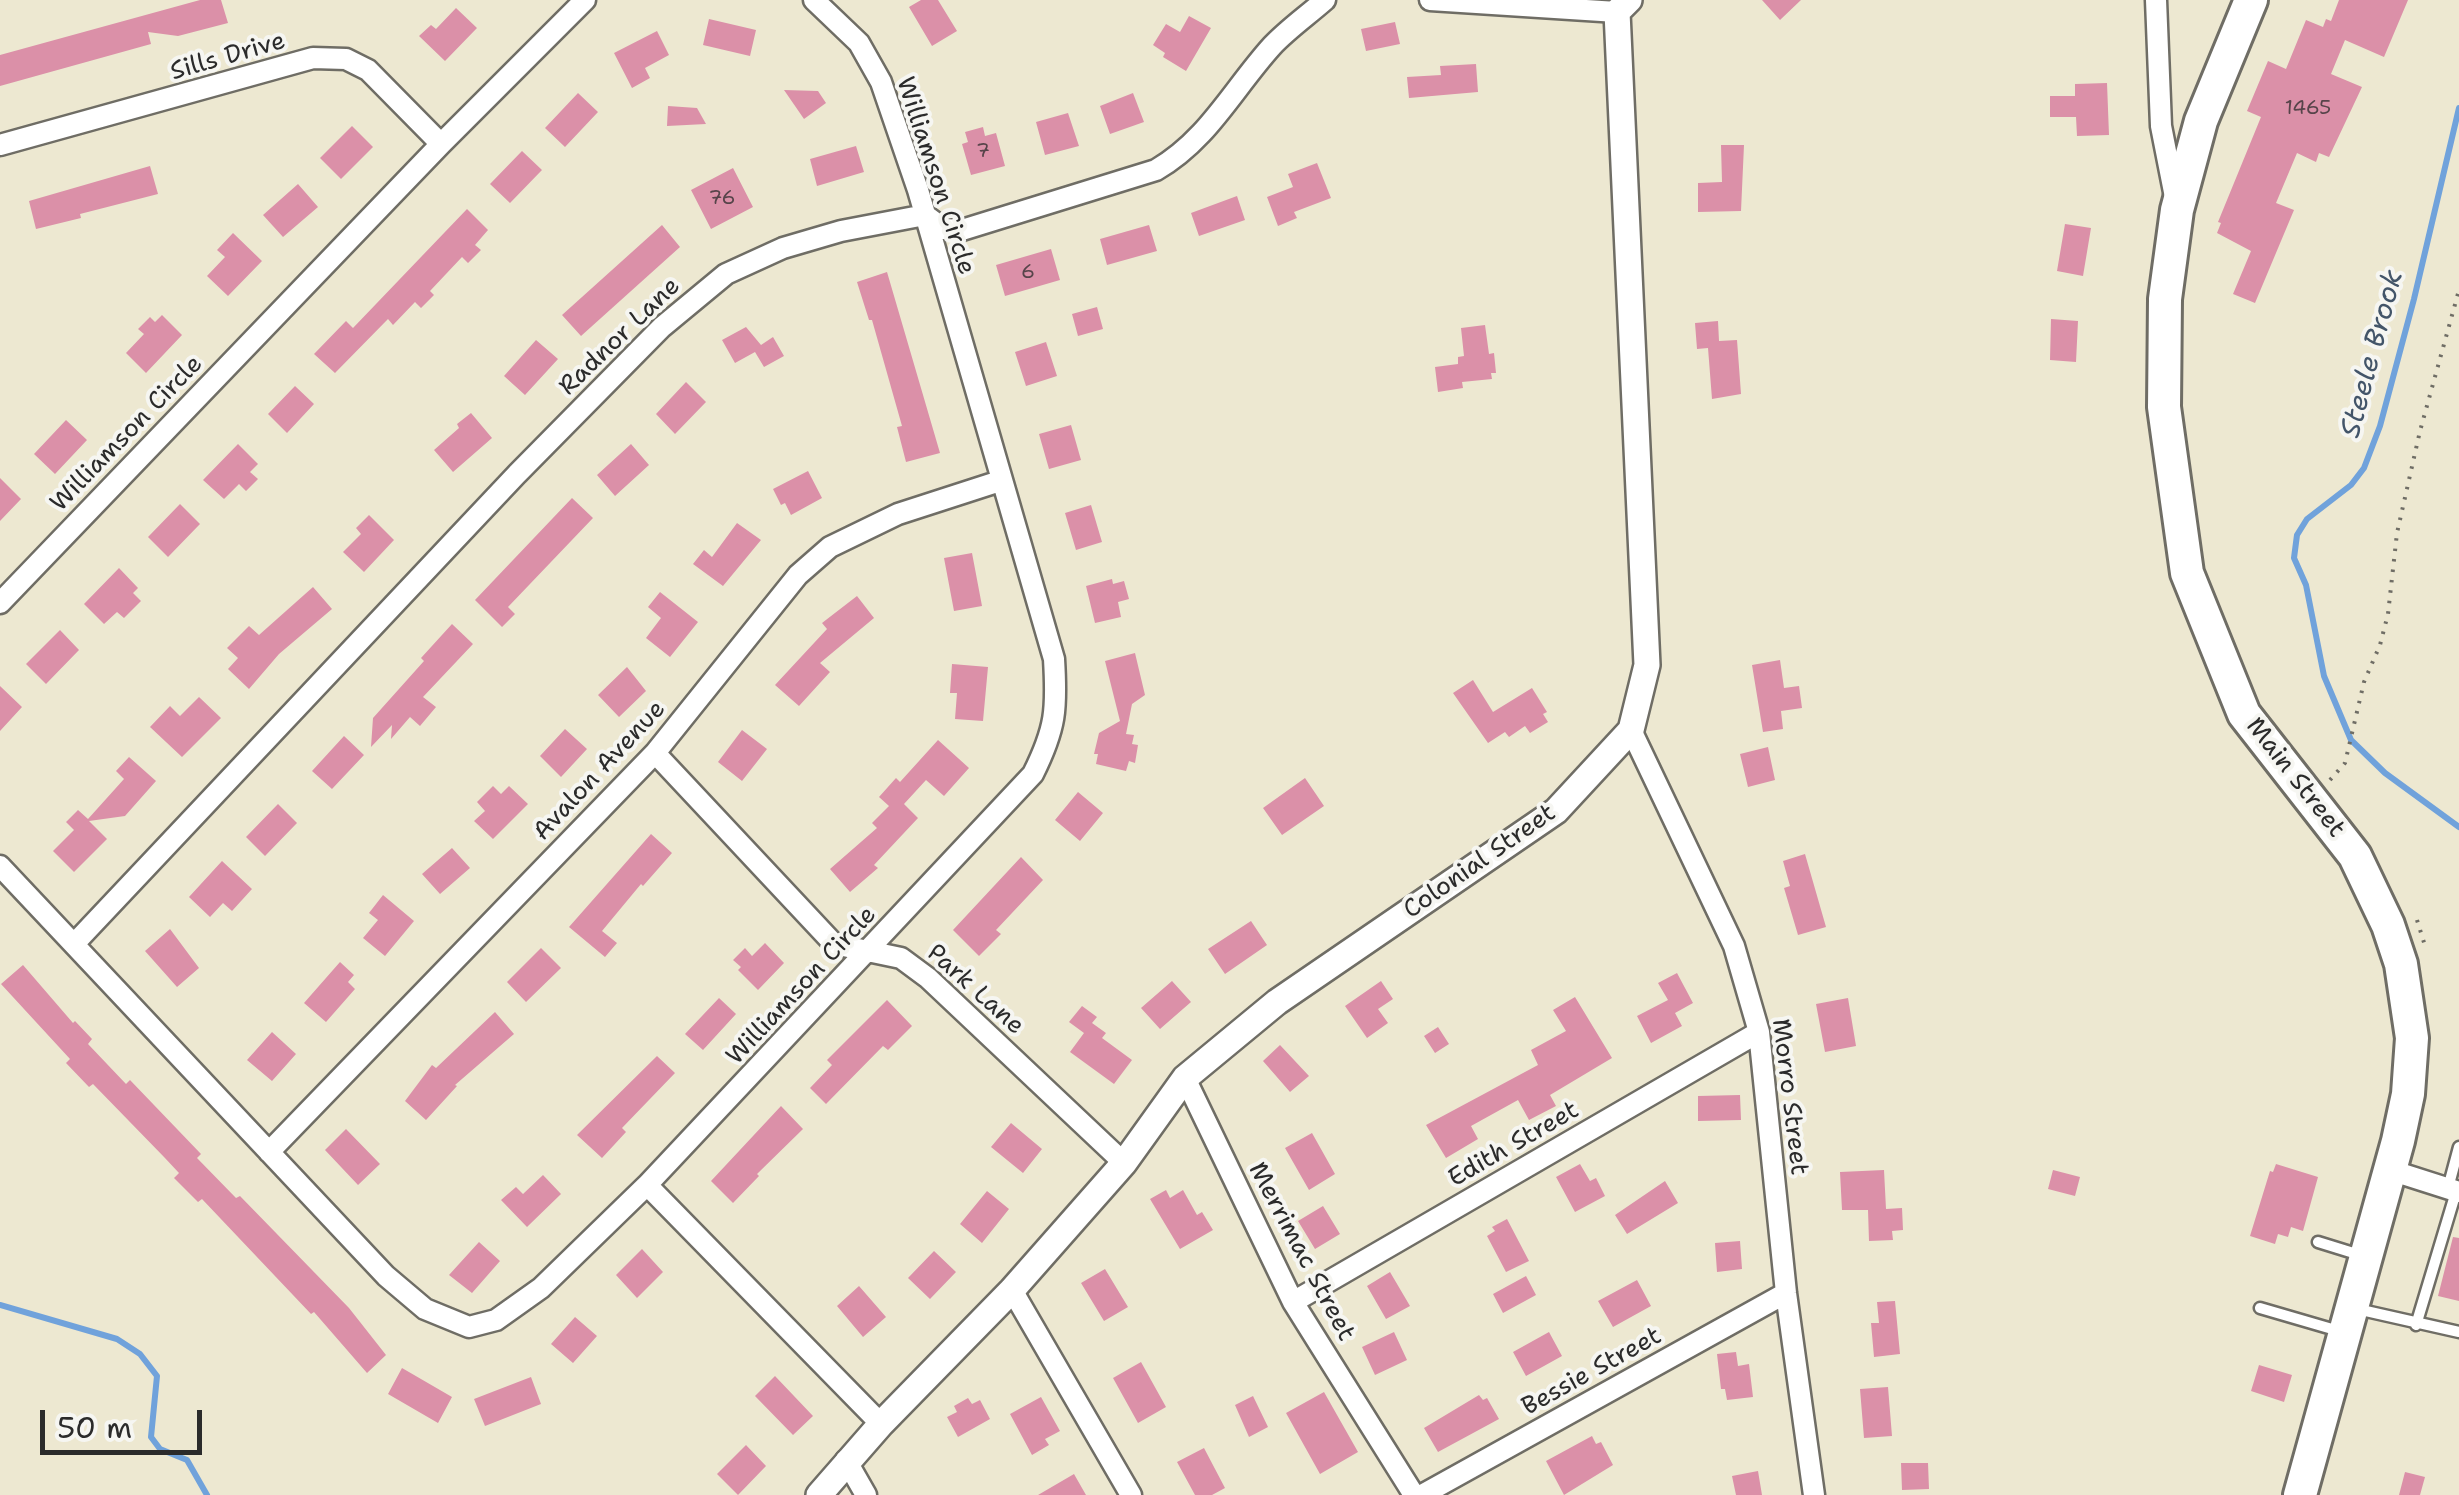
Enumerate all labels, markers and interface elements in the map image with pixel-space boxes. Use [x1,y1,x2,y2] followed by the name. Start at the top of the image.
[167,26,289,88] street label: Sills Drive
[889,73,981,279] street label: Williamson Circle
[2285,97,2331,121] house number: 1465
[976,140,990,164] house number: 7
[708,187,736,211] house number: 76
[1021,261,1035,285] house number: 6
[2335,267,2411,441] water label: Steele Brook
[553,272,687,402] street label: Radnor Lane
[45,349,209,519] street label: Williamson Circle
[528,695,672,847] street label: Avalon Avenue
[2239,712,2351,844] street label: Main Street
[1398,798,1562,926] street label: Colonial Street
[721,900,883,1072] street label: Williamson Circle
[920,939,1030,1041] street label: Park Lane
[1765,1017,1813,1177] street label: Morro Street
[1444,1096,1584,1194] street label: Edith Street
[1241,1158,1361,1346] street label: Merrimac Street
[1517,1321,1667,1423] street label: Bessie Street
[45,1390,208,1452] scale bar
[57,1407,132,1448] text: 50 m

